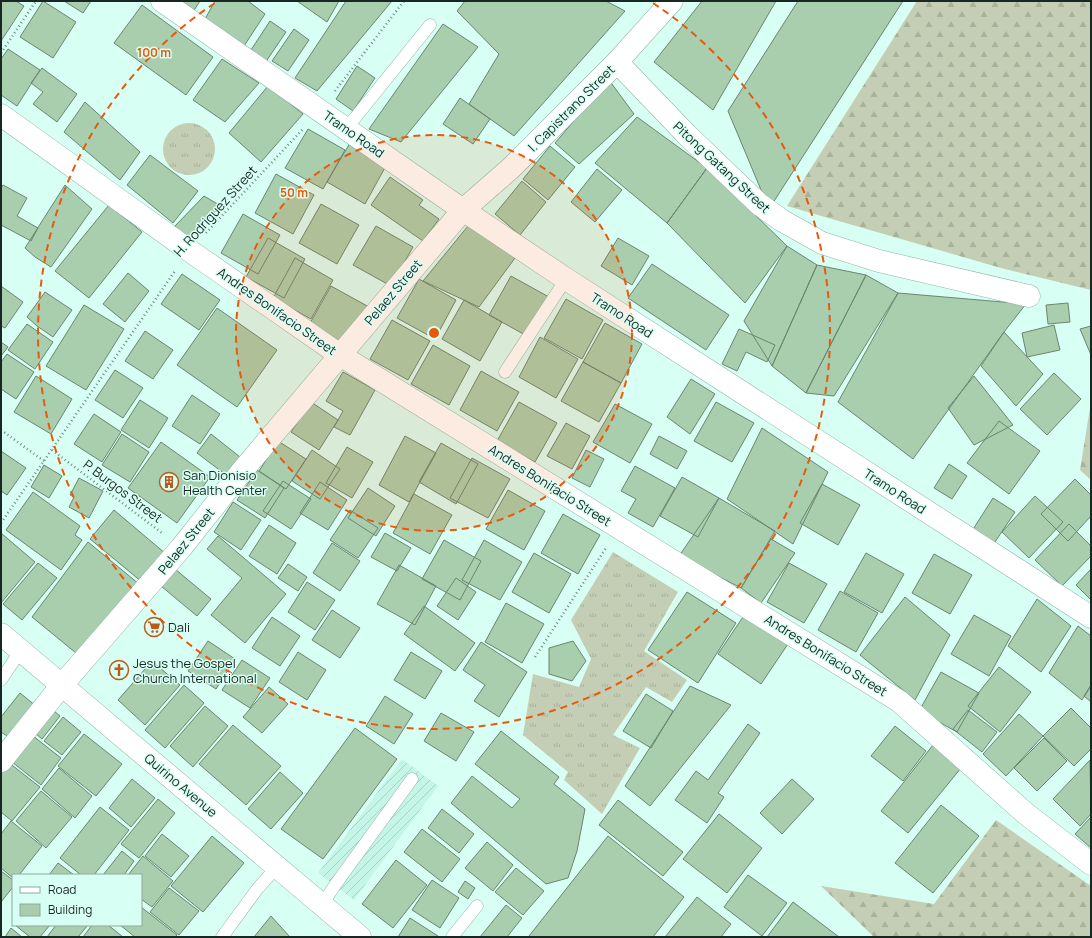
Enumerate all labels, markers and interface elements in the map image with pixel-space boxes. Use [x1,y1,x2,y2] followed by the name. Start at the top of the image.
[137,44,171,61] text: 100 m
[524,61,618,155] street label: I. Capistrano Street
[320,106,388,162] street label: Tramo Road
[670,117,774,217] street label: Pitong Gatang Street
[169,162,261,260] street label: H. Rodriguez Street
[280,184,308,201] text: 50 m
[360,255,426,329] street label: Pelaez Street
[214,263,340,359] street label: Andres Bonifacio Street
[587,288,657,342] street label: Tramo Road
[427,326,441,340] centre of rings
[485,440,615,530] street label: Andres Bonifacio Street
[80,455,166,527] street label: P. Burgos Street
[860,464,930,518] street label: Tramo Road
[183,466,267,499] place label: San Dionisio Health Center
[158,471,180,493] building icon: San Dionisio Health Center
[154,504,218,578] street label: Pelaez Street
[761,610,891,700] street label: Andres Bonifacio Street
[143,616,165,638] supermarket icon: Dali
[168,618,190,636] place label: Dali
[133,654,257,687] place label: Jesus the Gospel Church International
[108,659,130,681] church icon: Jesus the Gospel Church International
[141,749,222,821] street label: Quirino Avenue
[12,874,142,926] legend
[48,881,76,898] text: Road
[48,901,92,918] text: Building

